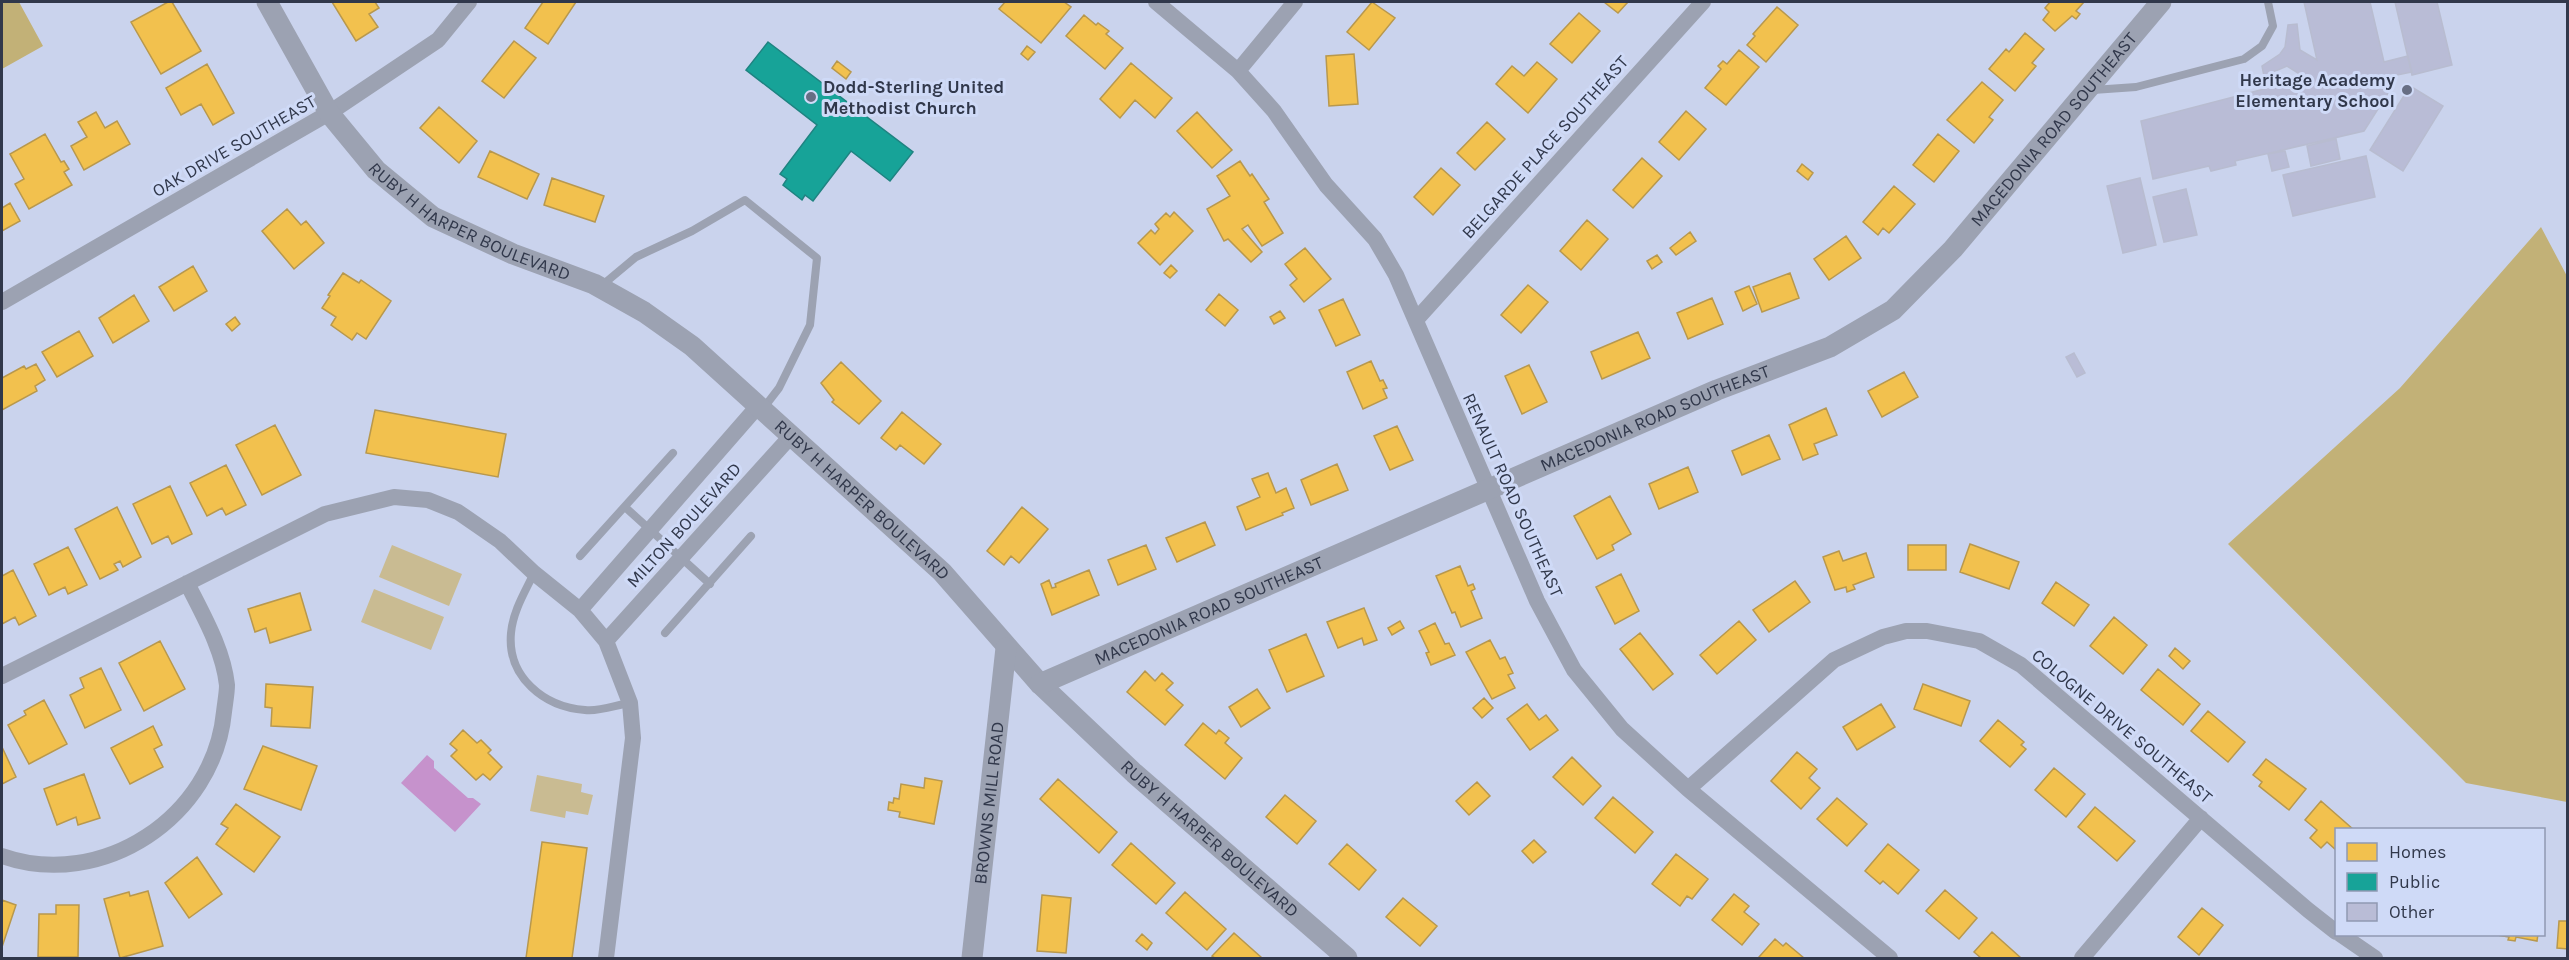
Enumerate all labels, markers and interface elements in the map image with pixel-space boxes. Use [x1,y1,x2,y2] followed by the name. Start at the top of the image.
[1966,28,2142,231] street label: MACEDONIA ROAD SOUTHEAST
[1457,51,1633,243] street label: BELGARDE PLACE SOUTHEAST
[2235,69,2395,112] place label: Heritage Academy Elementary School
[823,76,1004,119] place label: Dodd-Sterling United Methodist Church
[2400,83,2414,97] marker: Heritage Academy Elementary School
[148,90,320,202] street label: OAK DRIVE SOUTHEAST
[804,90,818,104] marker: Dodd-Sterling United Methodist Church
[363,158,574,285] street label: RUBY H HARPER BOULEVARD
[1537,360,1773,476] street label: MACEDONIA ROAD SOUTHEAST
[1458,390,1568,600] street label: RENAULT ROAD SOUTHEAST
[770,415,955,585] street label: RUBY H HARPER BOULEVARD
[622,458,746,592] street label: MILTON BOULEVARD
[1091,551,1327,670] street label: MACEDONIA ROAD SOUTHEAST
[2027,644,2217,808] street label: COLOGNE DRIVE SOUTHEAST
[969,720,1009,886] street label: BROWNS MILL ROAD
[1116,755,1303,922] street label: RUBY H HARPER BOULEVARD
[2335,828,2545,936] legend
[2389,841,2446,863] text: Homes
[2389,871,2440,893] text: Public
[2389,901,2434,923] text: Other

